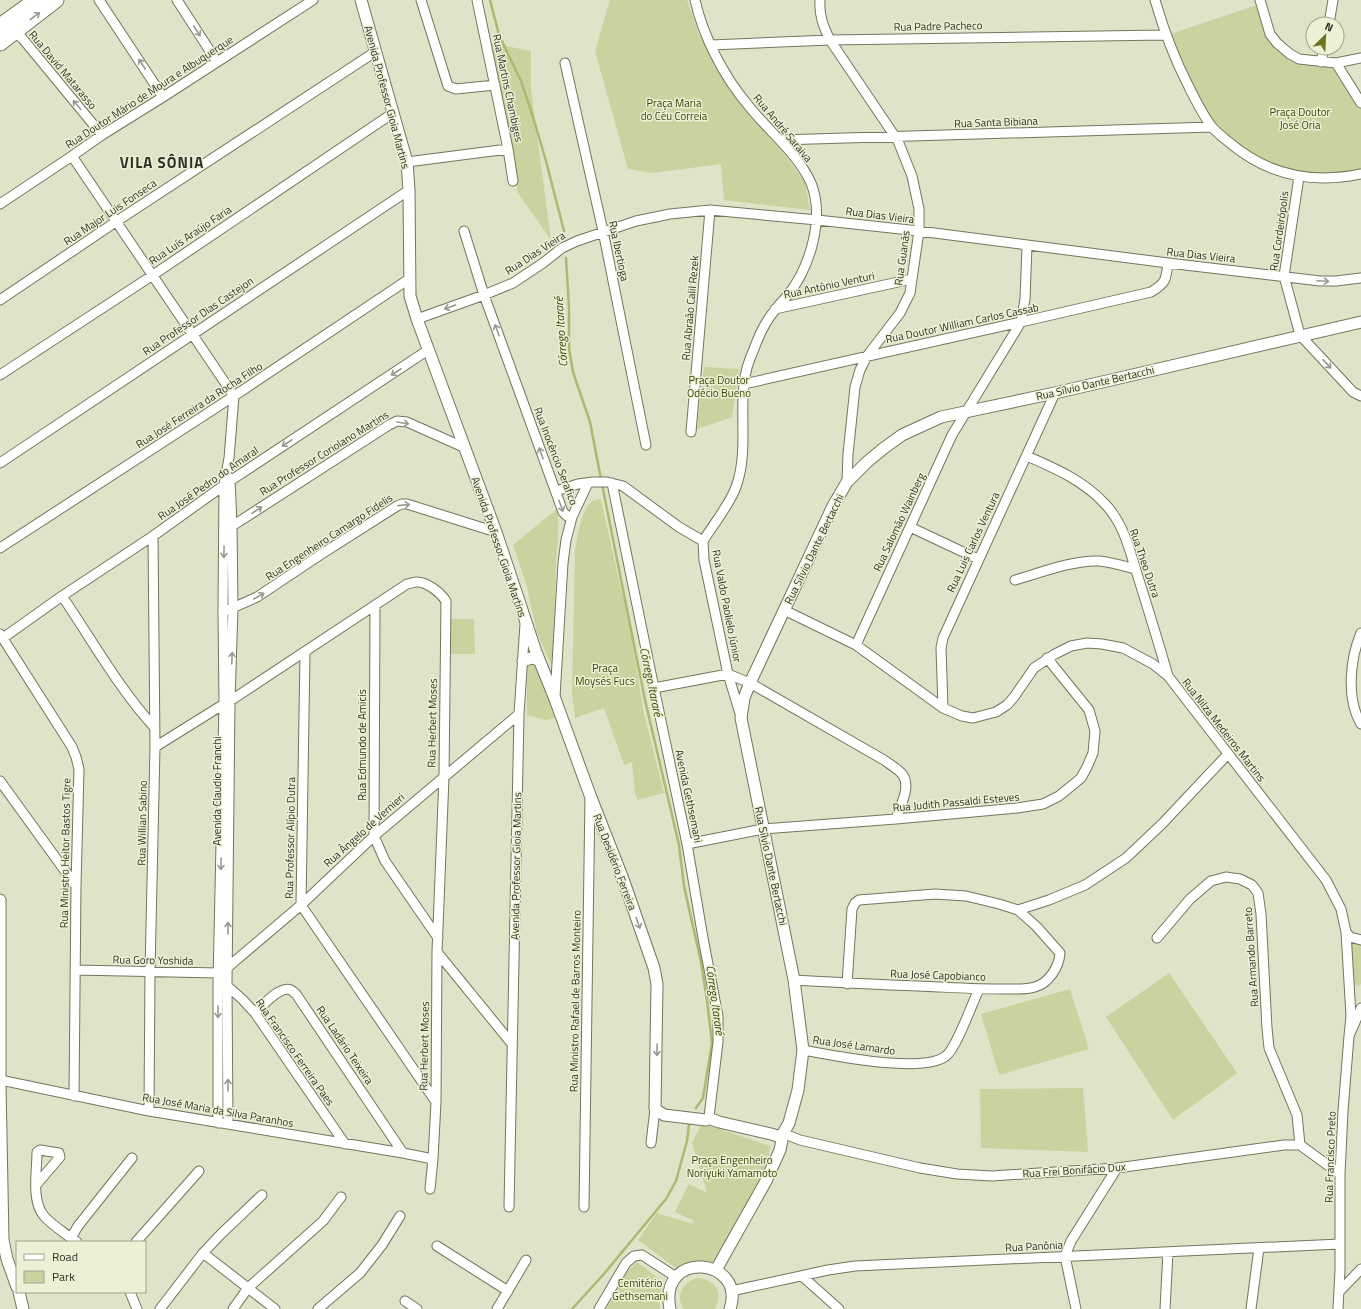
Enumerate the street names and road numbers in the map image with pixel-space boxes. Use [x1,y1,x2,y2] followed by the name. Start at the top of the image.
[893,17,983,35] street label: Rua Padre Pacheco
[360,24,414,170] street label: Avenida Professor Gioia Martins
[25,27,101,113] street label: Rua David Matarasso
[62,31,237,152] street label: Rua Doutor Mário de Moura e Albuquerque
[489,33,527,143] street label: Rua Martins Chambiges
[750,91,817,166] street label: Rua André Saraiva
[954,113,1039,131] street label: Rua Santa Bibiana
[60,175,160,249] street label: Rua Major Luis Fonseca
[1265,190,1293,272] street label: Rua Cordeirópolis
[146,201,235,269] street label: Rua Luís Araújo Faria
[845,203,916,227] street label: Rua Dias Vieira
[605,219,633,283] street label: Rua Ibertioga
[502,227,569,279] street label: Rua Dias Vieira
[890,230,914,286] street label: Rua Guanás
[1166,243,1237,267] street label: Rua Dias Vieira
[677,254,703,361] street label: Rua Abraão Calil Rezek
[782,268,876,302] street label: Rua Antônio Venturi
[139,273,257,359] street label: Rua Professor Dias Castejon
[884,299,1040,347] street label: Rua Doutor William Carlos Cassab
[132,358,266,452] street label: Rua José Ferreira da Rocha Filho
[1034,362,1156,404] street label: Rua Sílvio Dante Bertacchi
[530,405,582,508] street label: Rua Inocêncio Serafico
[256,407,392,499] street label: Rua Professor Coriolano Martins
[154,442,262,524] street label: Rua José Pedro do Amaral
[869,470,929,574] street label: Rua Salomão Wainberg
[467,475,531,619] street label: Avenida Professor Gioia Martins
[943,489,1004,595] street label: Rua Luis Carlos Ventura
[262,490,396,584] street label: Rua Engenheiro Camargo Fidelis
[780,491,848,607] street label: Rua Sílvio Dante Bertacchi
[1126,526,1164,600] street label: Rua Theo Dutra
[708,548,746,664] street label: Rua Valdo Paolielo Júnior
[1179,675,1269,785] street label: Rua Nilza Medeiros Martins
[423,678,441,768] street label: Rua Herbert Moses
[354,689,370,801] street label: Rua Edmundo de Amicis
[209,736,225,846] street label: Avenida Claudio Franchi
[671,748,707,844] street label: Avenida Gethsemani
[281,776,299,899] street label: Rua Professor Alípio Dutra
[56,777,74,928] street label: Rua Ministro Heitor Bastos Tigre
[133,780,151,866] street label: Rua Willian Sabino
[892,788,1020,816] street label: Rua Judith Passaldi Esteves
[320,789,408,871] street label: Rua Ângelo de Vernieri
[507,792,525,940] street label: Avenida Professor Gioia Martins
[751,805,791,927] street label: Rua Sílvio Dante Bertacchi
[589,811,641,913] street label: Rua Desidério Ferreira
[1240,906,1262,1008] street label: Rua Armando Barreto
[565,909,585,1092] street label: Rua Ministro Rafael de Barros Monteiro
[112,951,194,969] street label: Rua Goro Yoshida
[890,965,986,985] street label: Rua José Capobianco
[252,995,338,1109] street label: Rua Francisco Ferreira Paes
[415,1001,433,1091] street label: Rua Herbert Moses
[313,1002,378,1088] street label: Rua Ladário Teixeira
[812,1031,897,1059] street label: Rua José Lamardo
[141,1089,295,1131] street label: Rua José Maria da Silva Paranhos
[1320,1111,1340,1203] street label: Rua Francisco Preto
[1022,1158,1126,1182] street label: Rua Frei Bonifácio Dux
[1005,1236,1064,1256] street label: Rua Panônia

